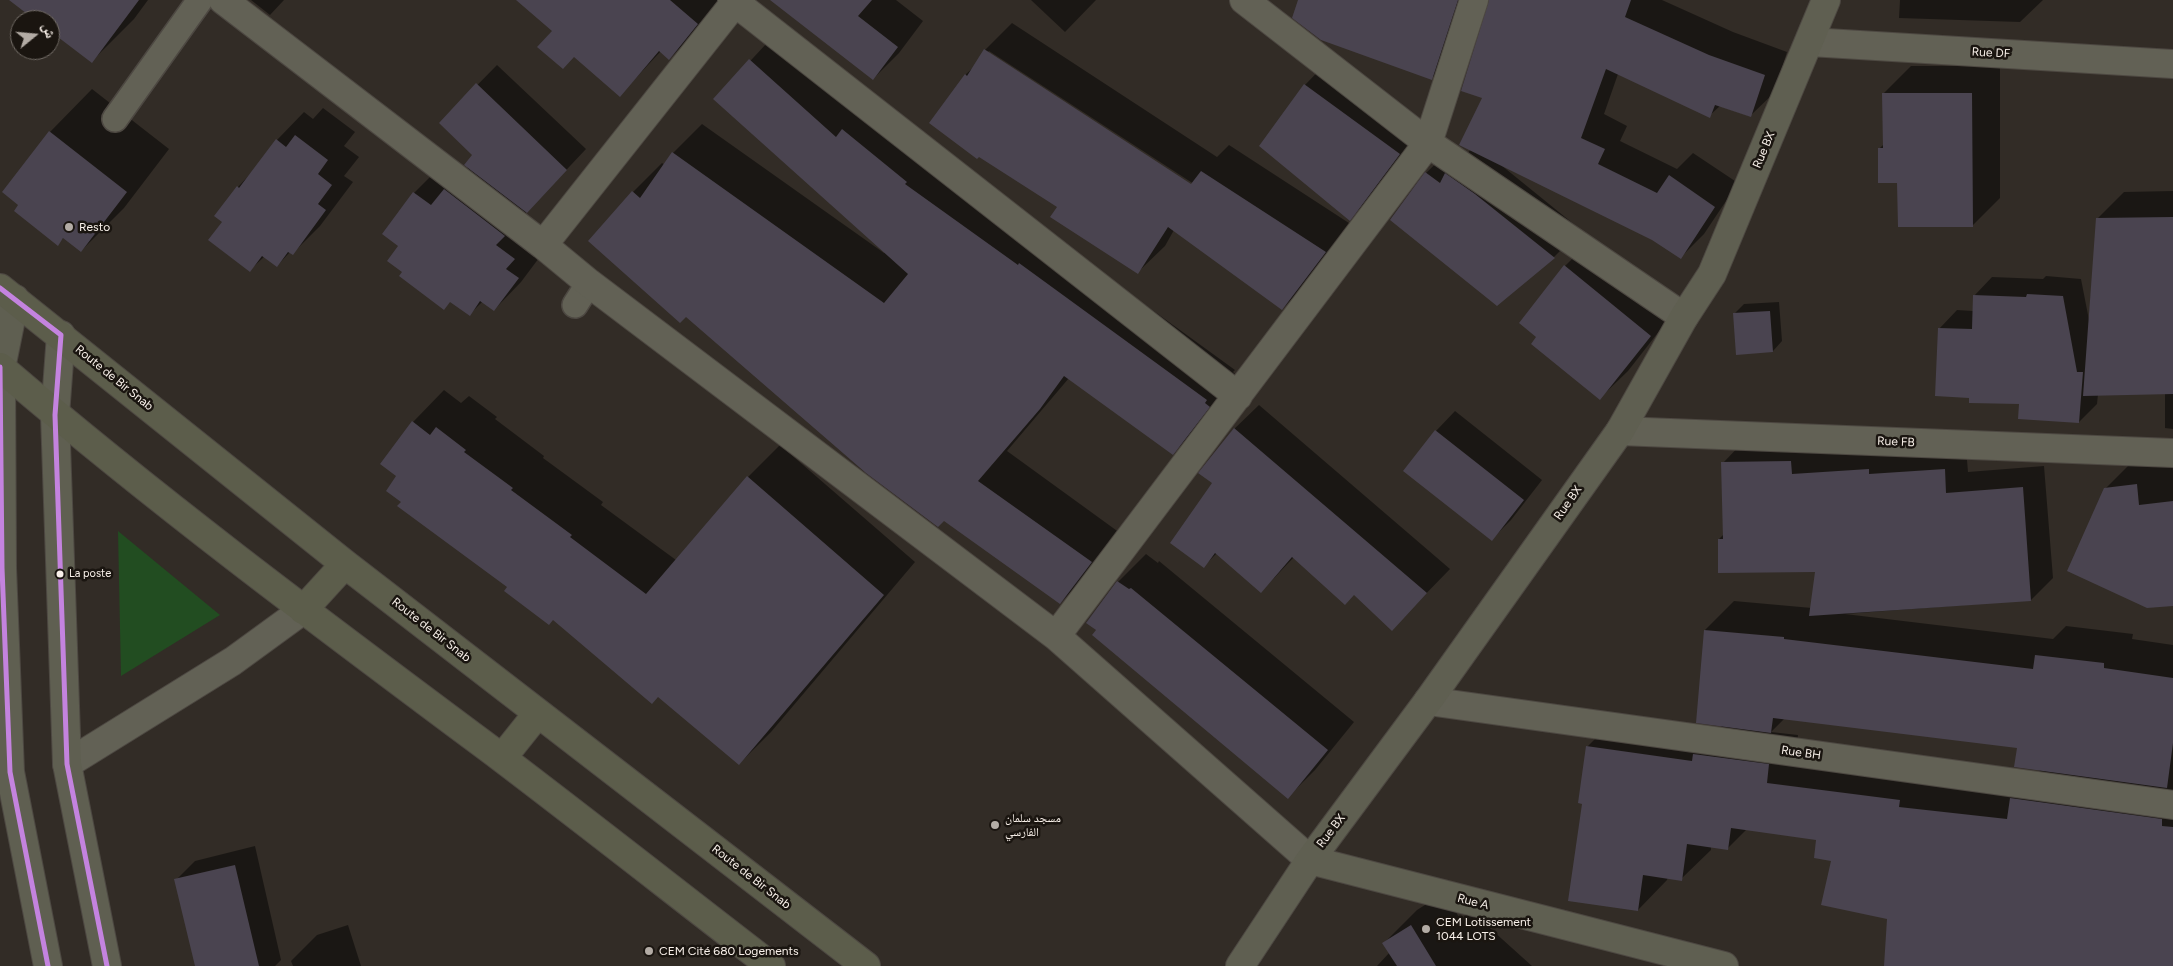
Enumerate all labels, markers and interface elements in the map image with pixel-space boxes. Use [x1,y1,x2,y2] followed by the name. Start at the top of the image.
[10,10,60,60] north arrow
[39,21,59,40] text: ش
[1971,45,2011,61] street label: Rue DF
[1750,130,1778,170] street label: Rue BX
[79,220,110,234] place label: Resto
[63,221,75,233] marker: Resto
[72,342,156,414] street label: Route de Bir Snab
[1877,434,1915,450] street label: Rue FB
[1551,483,1585,523] street label: Rue BX
[69,567,111,581] place label: La poste
[55,569,65,579] marker: La poste
[389,595,473,665] street label: Route de Bir Snab
[1780,743,1822,763] street label: Rue BH
[1005,811,1061,839] place label: مسجد سلمان الفارسي
[1314,811,1348,851] street label: Rue BX
[989,819,1001,831] marker: مسجد سلمان الفارسي
[709,842,793,912] street label: Route de Bir Snab
[1456,891,1490,913] street label: Rue A
[1436,915,1531,943] place label: CEM Lotissement 1044 LOTS
[1420,923,1432,935] marker: CEM Lotissement 1044 LOTS
[659,944,799,958] place label: CEM Cité 680 Logements
[643,945,655,957] marker: CEM Cité 680 Logements

